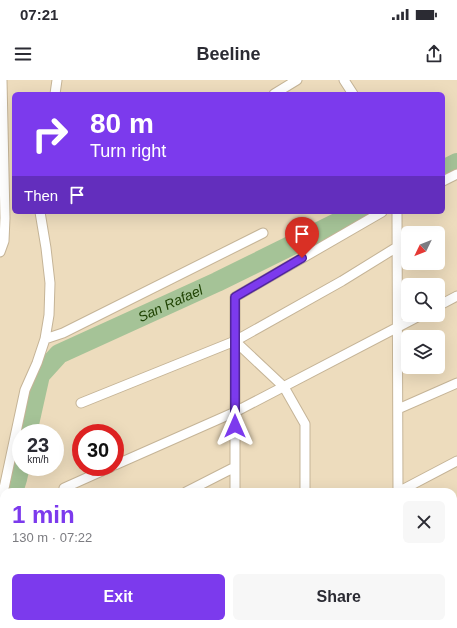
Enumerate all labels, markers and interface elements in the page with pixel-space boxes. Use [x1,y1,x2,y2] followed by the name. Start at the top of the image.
[20,6,58,23] text: 07:21
[12,43,34,65] icon: menu
[423,43,445,65] icon: share
[196,44,261,64] text: Beeline
[24,108,76,160] icon: right
[90,108,154,139] text: 80 m
[90,141,166,161] text: Turn right
[66,184,88,206] icon: arrive
[24,187,58,204] text: Then
[285,217,319,258] pin
[291,223,313,245] icon: arrive
[401,226,445,270] north arrow
[401,226,445,374] map controls
[401,278,445,322] button: search
[135,281,206,325] water label: San Rafael
[401,330,445,374] button: layers
[214,405,256,447] position arrow
[72,424,124,476] speed limit sign: 30
[27,434,49,456] text: 23
[27,454,49,465] text: km/h
[12,501,75,528] text: 1 min
[403,501,445,543] button: close
[12,530,92,545] text: 130 m · 07:22
[12,574,225,620] button: Exit
[233,574,445,620] button: Share

